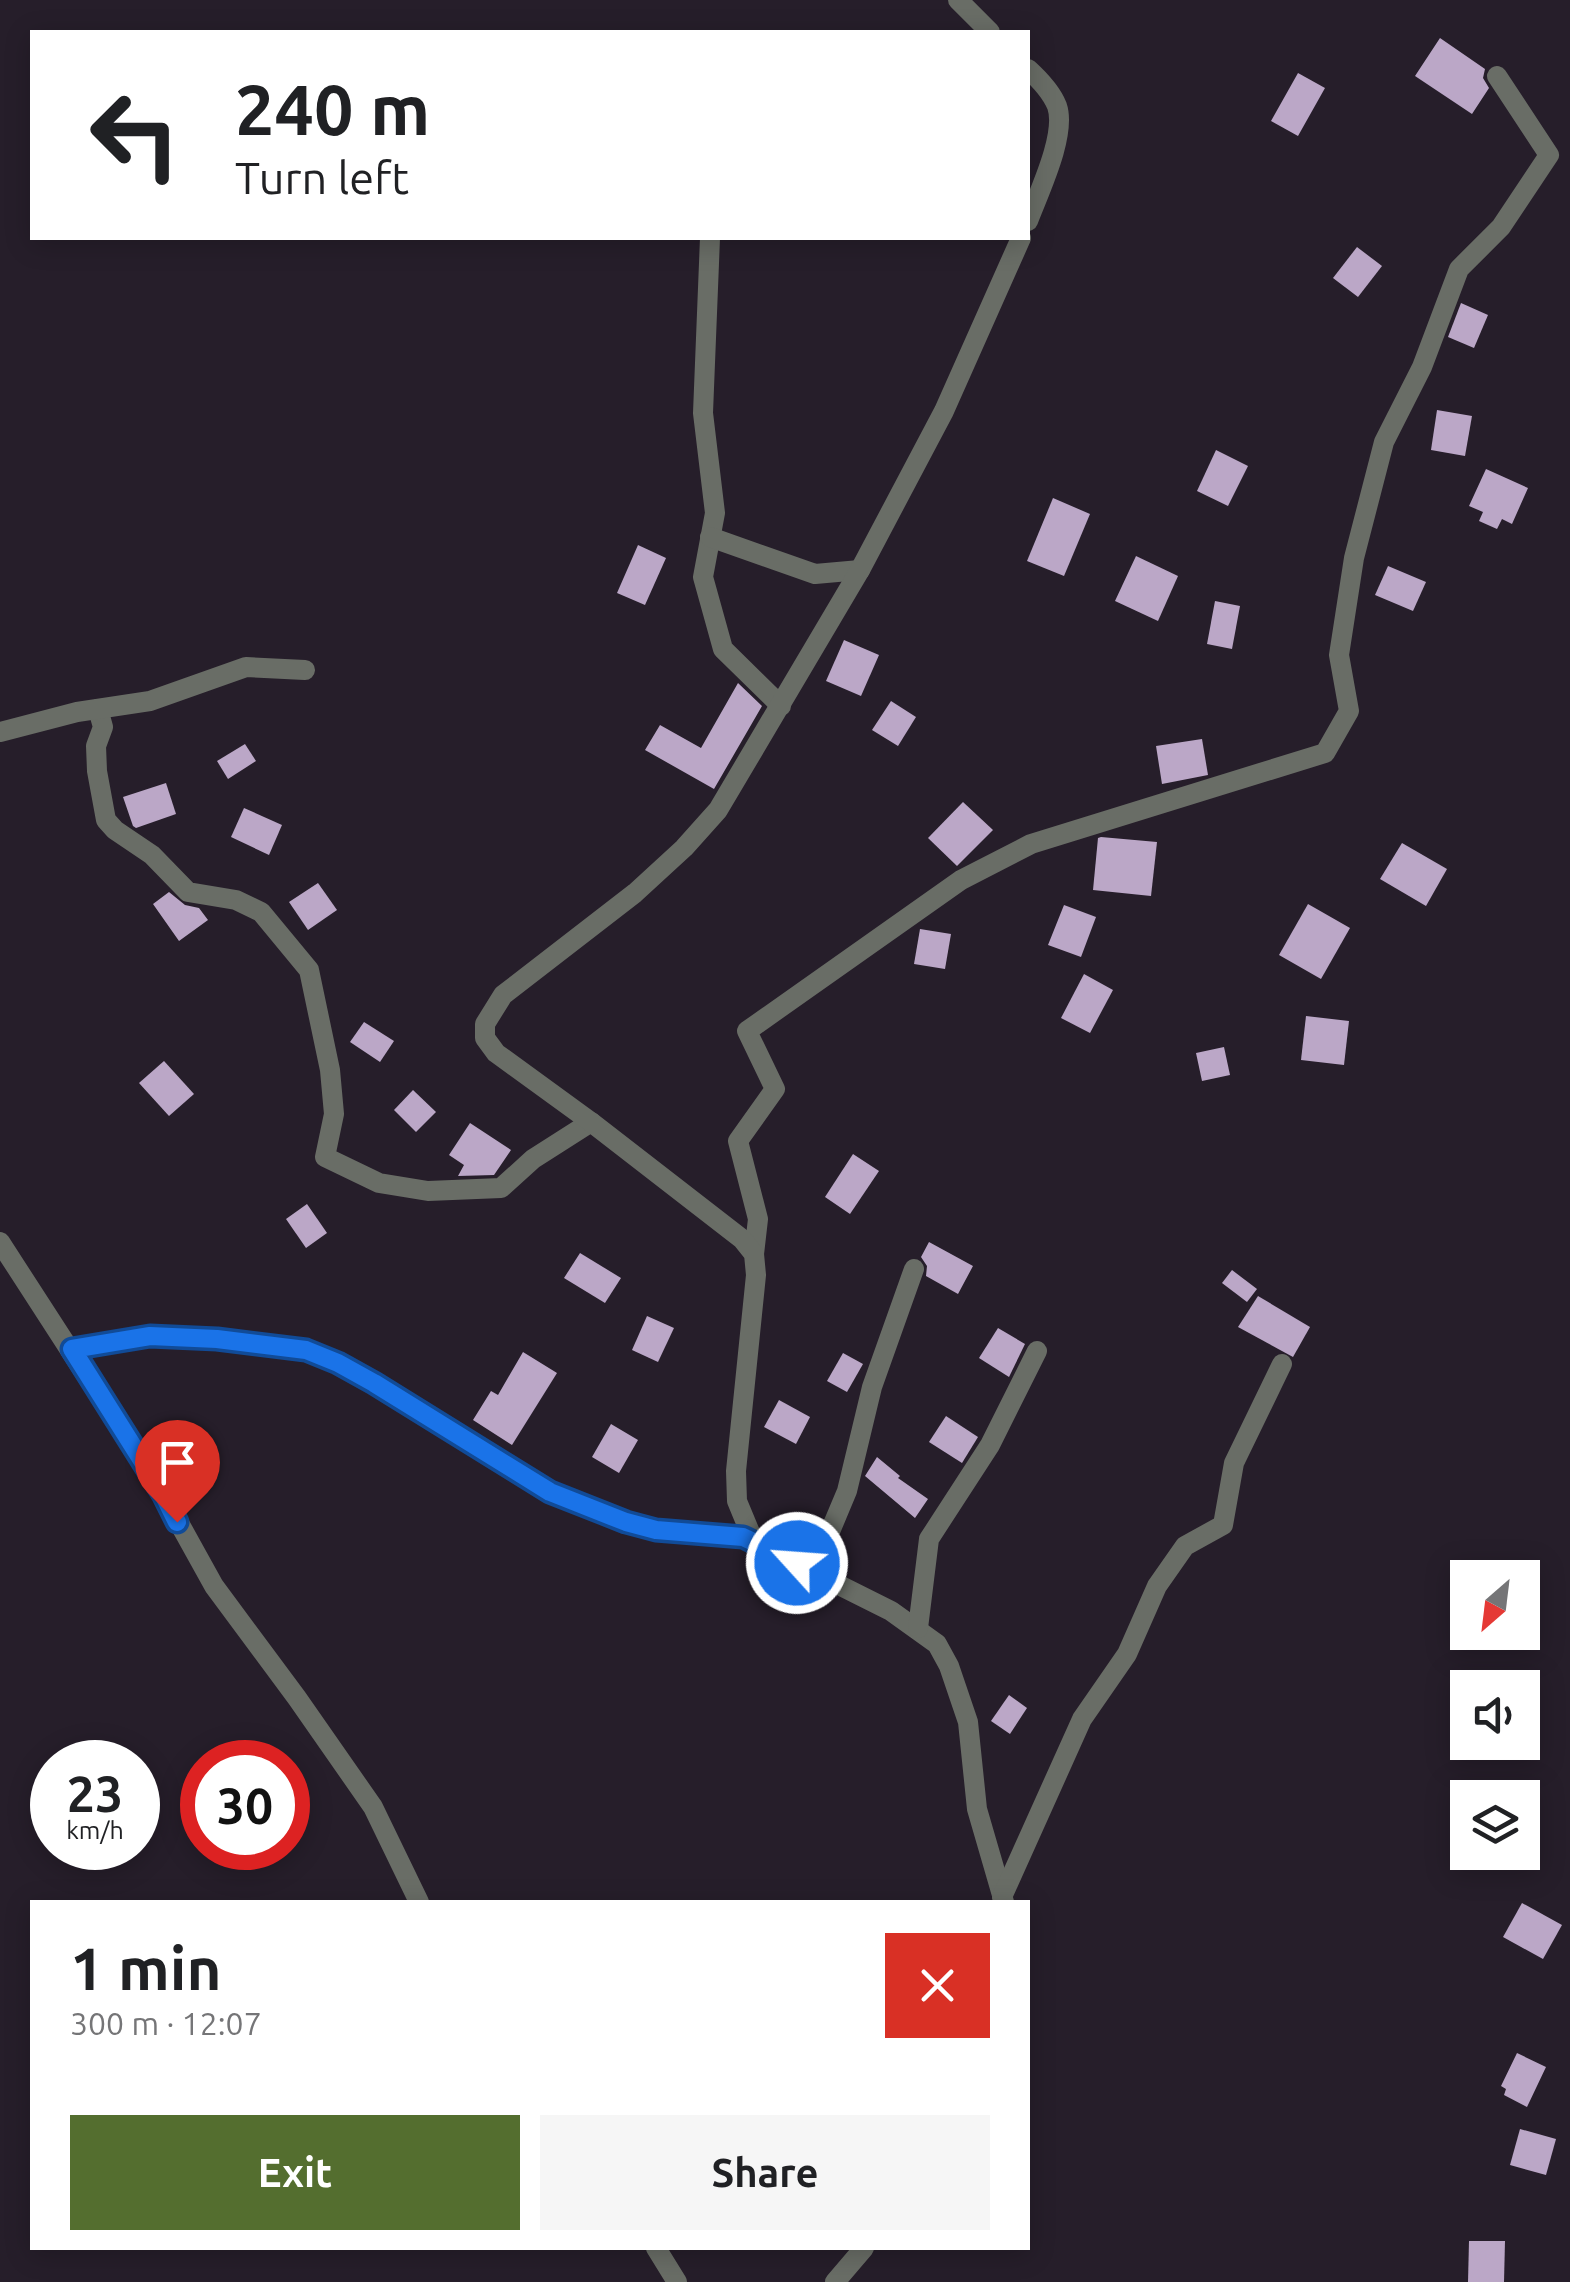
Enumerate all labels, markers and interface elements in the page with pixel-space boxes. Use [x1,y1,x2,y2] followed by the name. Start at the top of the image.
[70,70,200,200] icon: left
[235,70,430,148] text: 240 m
[235,152,409,203] text: Turn left
[135,1420,220,1523] pin
[150,1435,205,1490] icon: arrive
[745,1511,849,1615] position arrow
[1450,1560,1540,1650] north arrow
[1450,1560,1540,1870] map controls
[1450,1670,1540,1760] button: sound
[180,1740,310,1870] speed limit sign: 30
[67,1765,123,1821] text: 23
[1450,1780,1540,1870] button: layers
[66,1816,124,1844] text: km/h
[885,1933,990,2038] button: close
[70,1934,222,2001] text: 1 min
[70,2005,262,2041] text: 300 m · 12:07
[70,2115,520,2230] button: Exit
[540,2115,990,2230] button: Share

